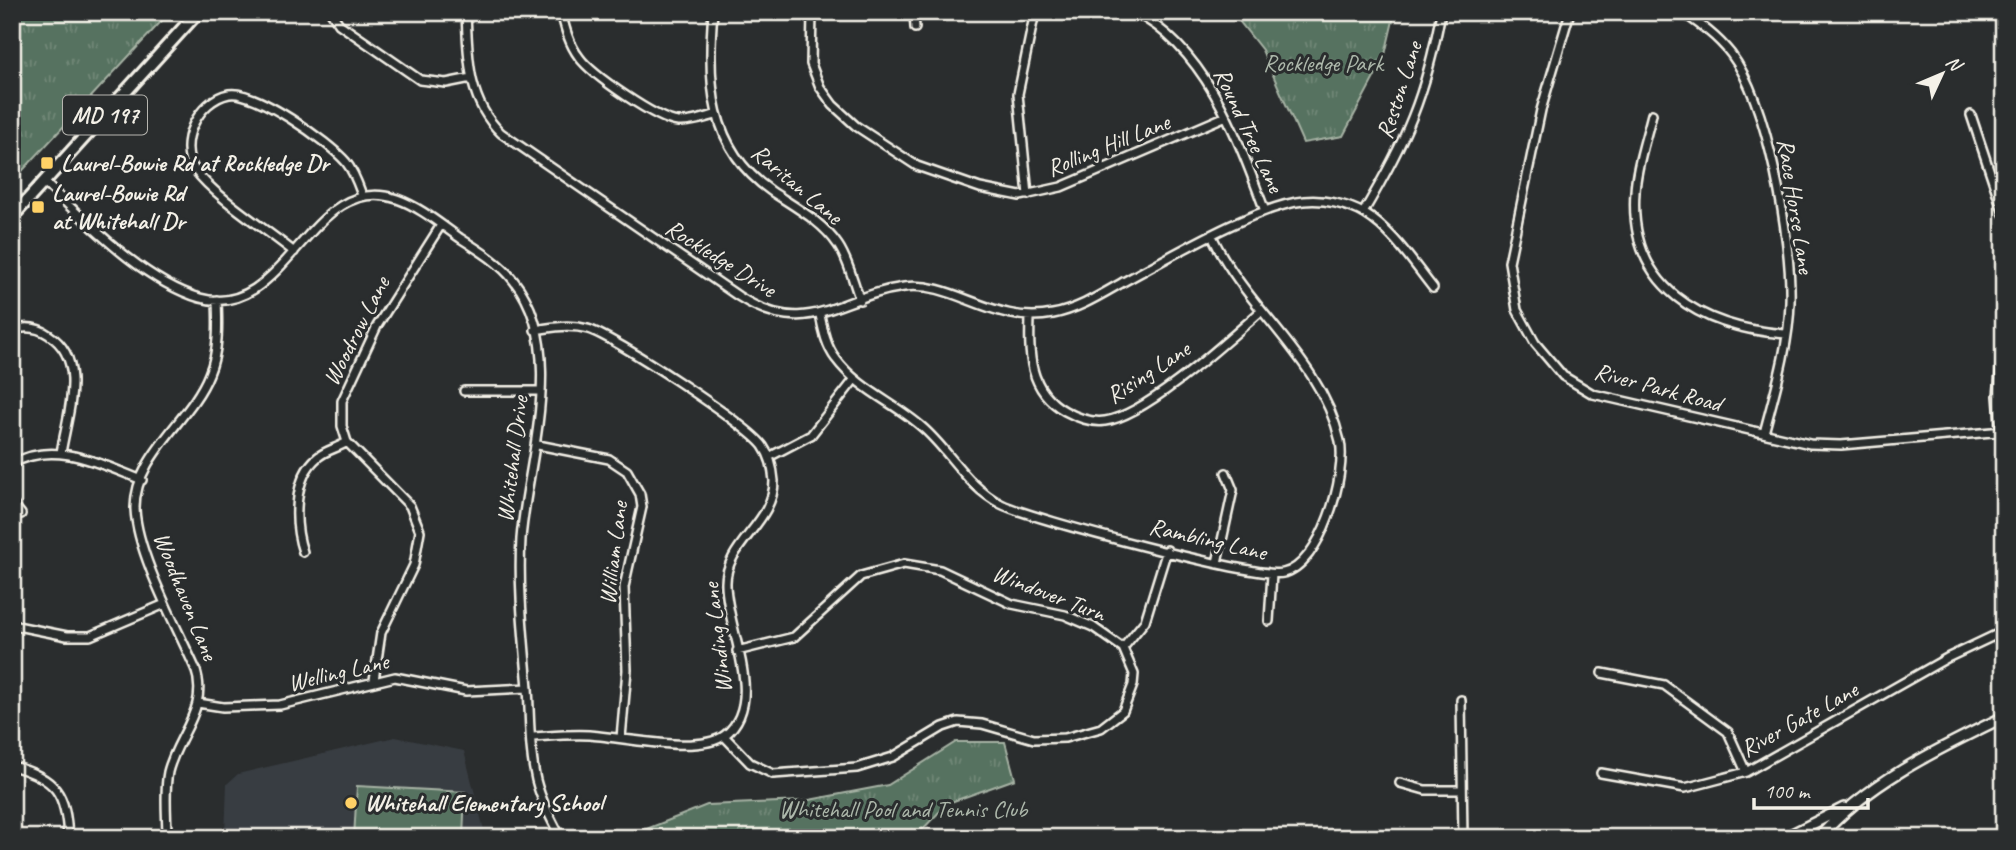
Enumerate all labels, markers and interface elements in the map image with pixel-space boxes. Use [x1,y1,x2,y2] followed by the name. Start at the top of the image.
[1369,36,1429,142] street label: Reston Lane
[1908,38,1978,108] north arrow
[1263,48,1385,78] park label: Rockledge Park
[1941,50,1968,78] text: N
[1207,63,1292,199] street label: Round Tree Lane
[63,96,147,134] road number: MD 197
[1042,106,1176,183] street label: Rolling Hill Lane
[1771,136,1822,278] street label: Race Horse Lane
[745,137,850,232] street label: Raritan Lane
[61,148,331,178] place label: Laurel-Bowie Rd at Rockledge Dr
[39,155,55,171] marker: Laurel-Bowie Rd at Rockledge Dr
[52,178,188,236] place label: Laurel-Bowie Rd at Whitehall Dr
[30,199,46,215] marker: Laurel-Bowie Rd at Whitehall Dr
[660,212,784,305] street label: Rockledge Drive
[316,270,397,391] street label: Woodrow Lane
[1100,333,1197,410] street label: Rising Lane
[1591,356,1728,419] street label: River Park Road
[489,392,535,524] street label: Whitehall Drive
[592,498,634,606] street label: William Lane
[1146,511,1272,568] street label: Rambling Lane
[147,528,226,666] street label: Woodhaven Lane
[988,558,1111,629] street label: Windover Turn
[695,579,739,695] street label: Winding Lane
[285,645,393,698] street label: Welling Lane
[1735,673,1865,764] street label: River Gate Lane
[1754,766,1867,810] scale bar
[1764,778,1811,804] text: 100 m
[365,788,608,818] place label: Whitehall Elementary School
[779,794,1029,824] park label: Whitehall Pool and Tennis Club
[343,795,359,811] marker: Whitehall Elementary School

